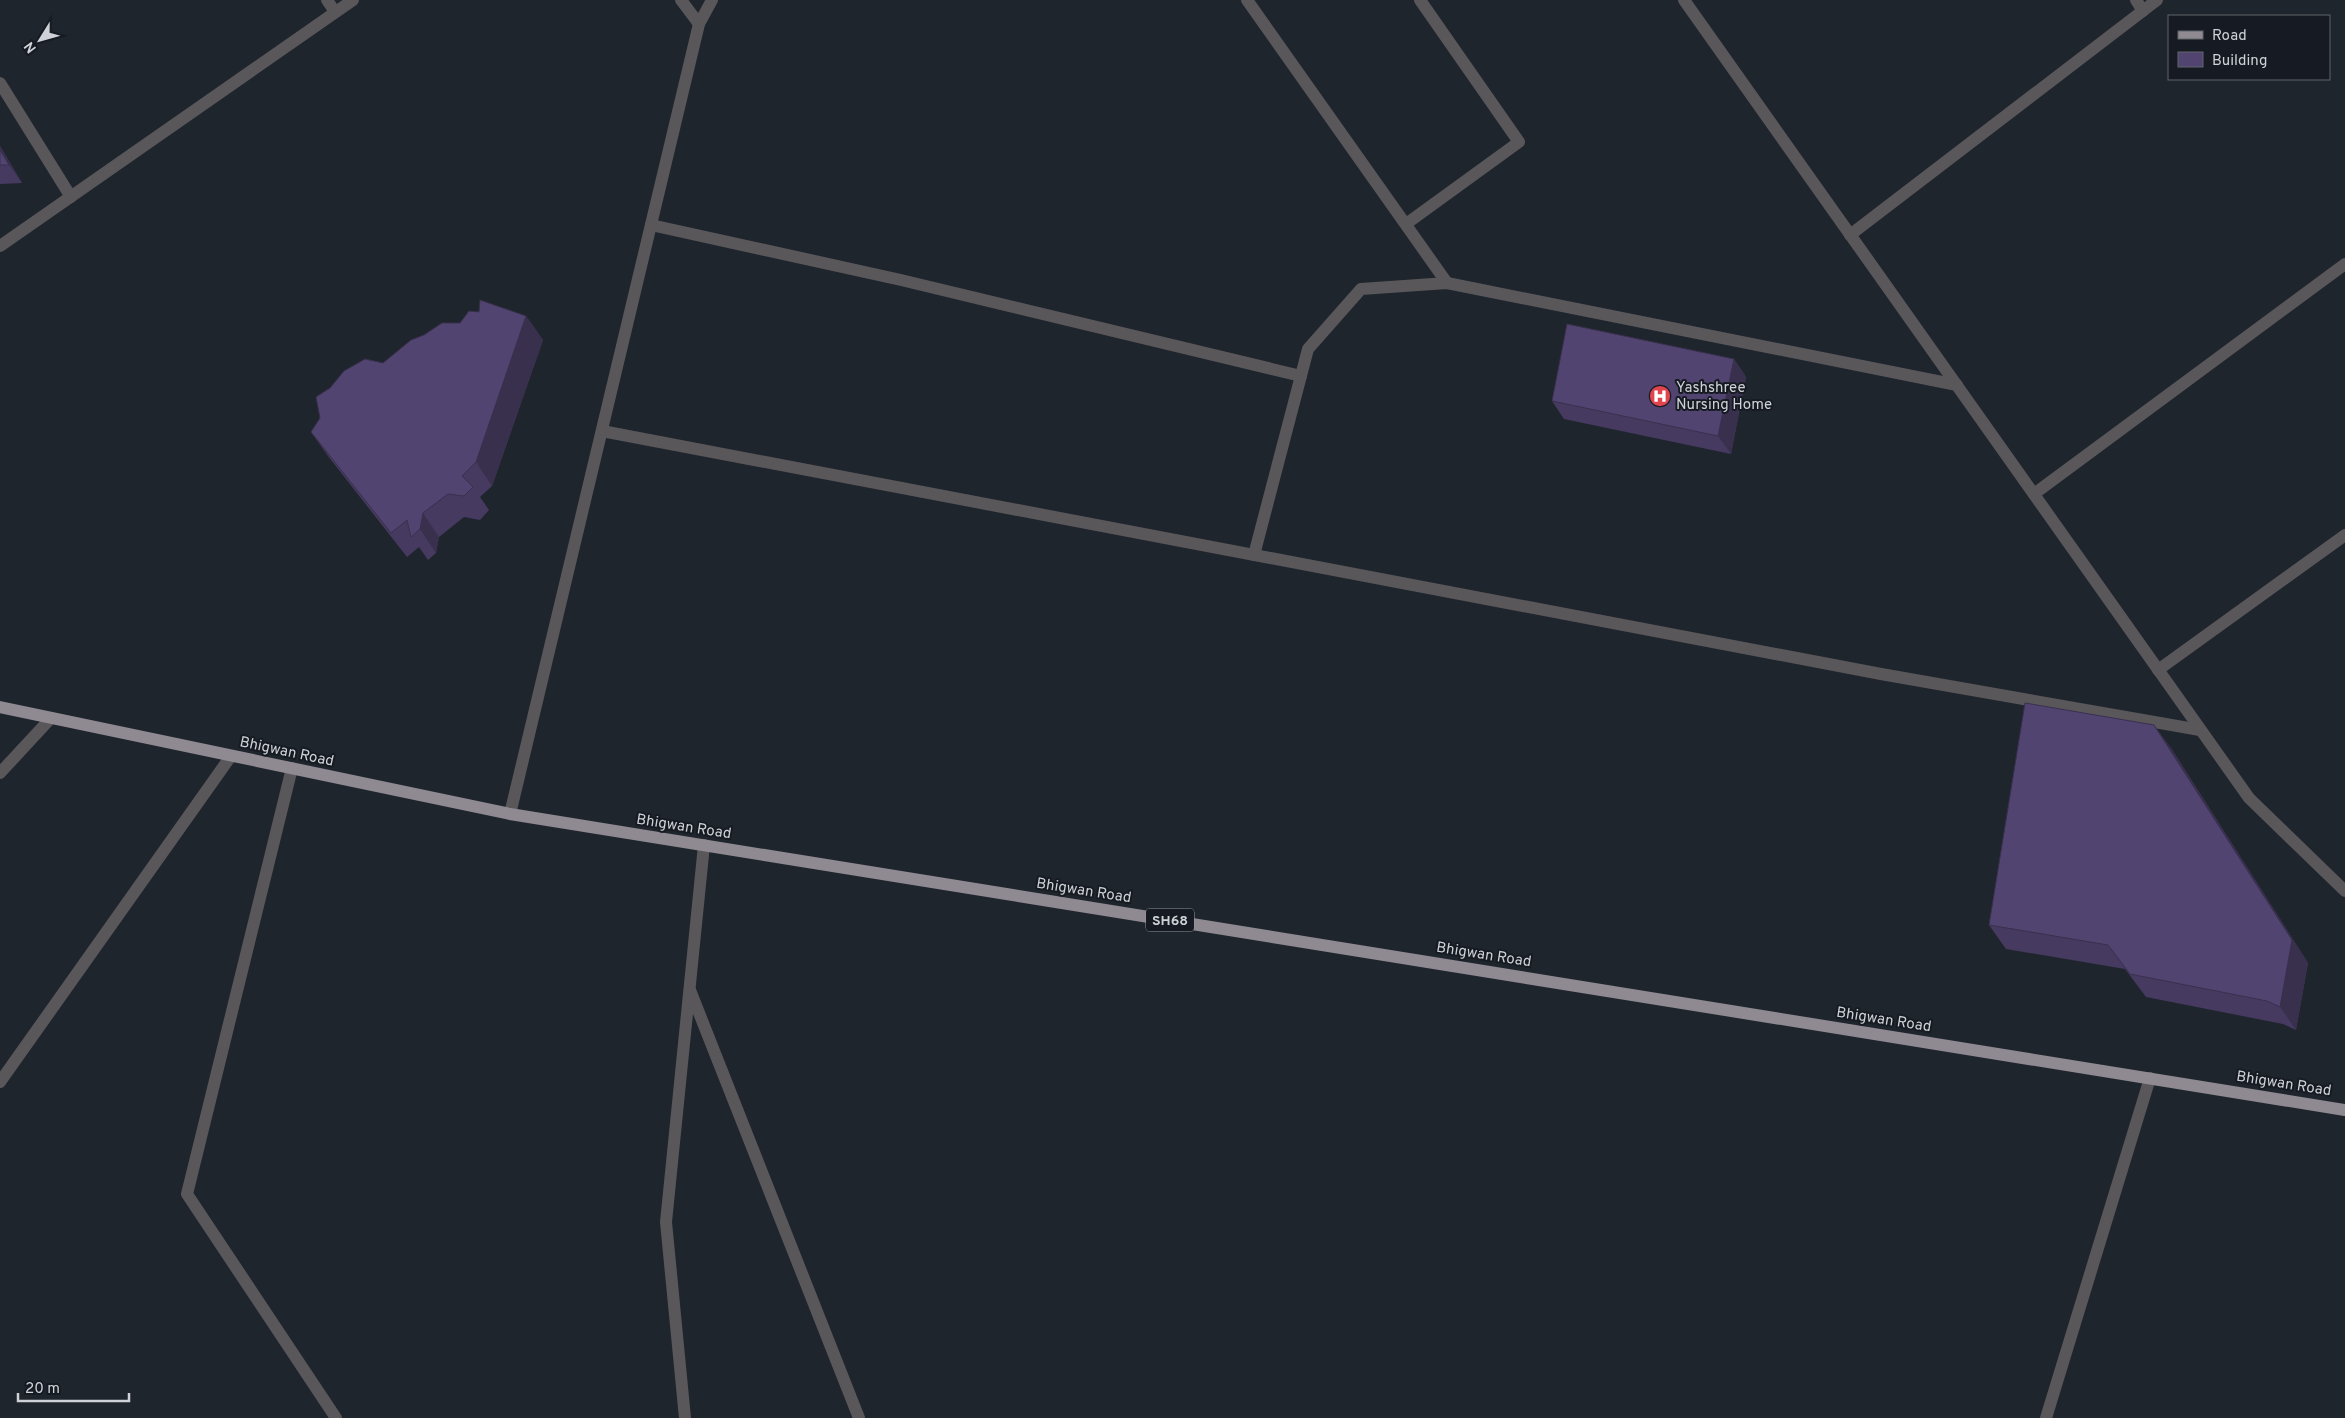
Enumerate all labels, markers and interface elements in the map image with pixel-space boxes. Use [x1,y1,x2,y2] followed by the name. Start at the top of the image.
[15,15,65,65] north arrow
[2168,15,2330,80] legend
[2212,27,2247,46] text: Road
[21,38,41,56] text: N
[2212,52,2267,71] text: Building
[1676,379,1772,415] place label: Yashshree Nursing Home
[1648,384,1672,408] hospital icon: Yashshree Nursing Home
[238,733,336,772] street label: Bhigwan Road
[635,811,733,844] street label: Bhigwan Road
[1035,875,1133,908] street label: Bhigwan Road
[1146,908,1194,932] road number: SH68
[1435,939,1533,972] street label: Bhigwan Road
[1835,1004,1933,1037] street label: Bhigwan Road
[2235,1068,2333,1101] street label: Bhigwan Road
[18,1370,129,1402] scale bar
[25,1380,60,1399] text: 20 m

